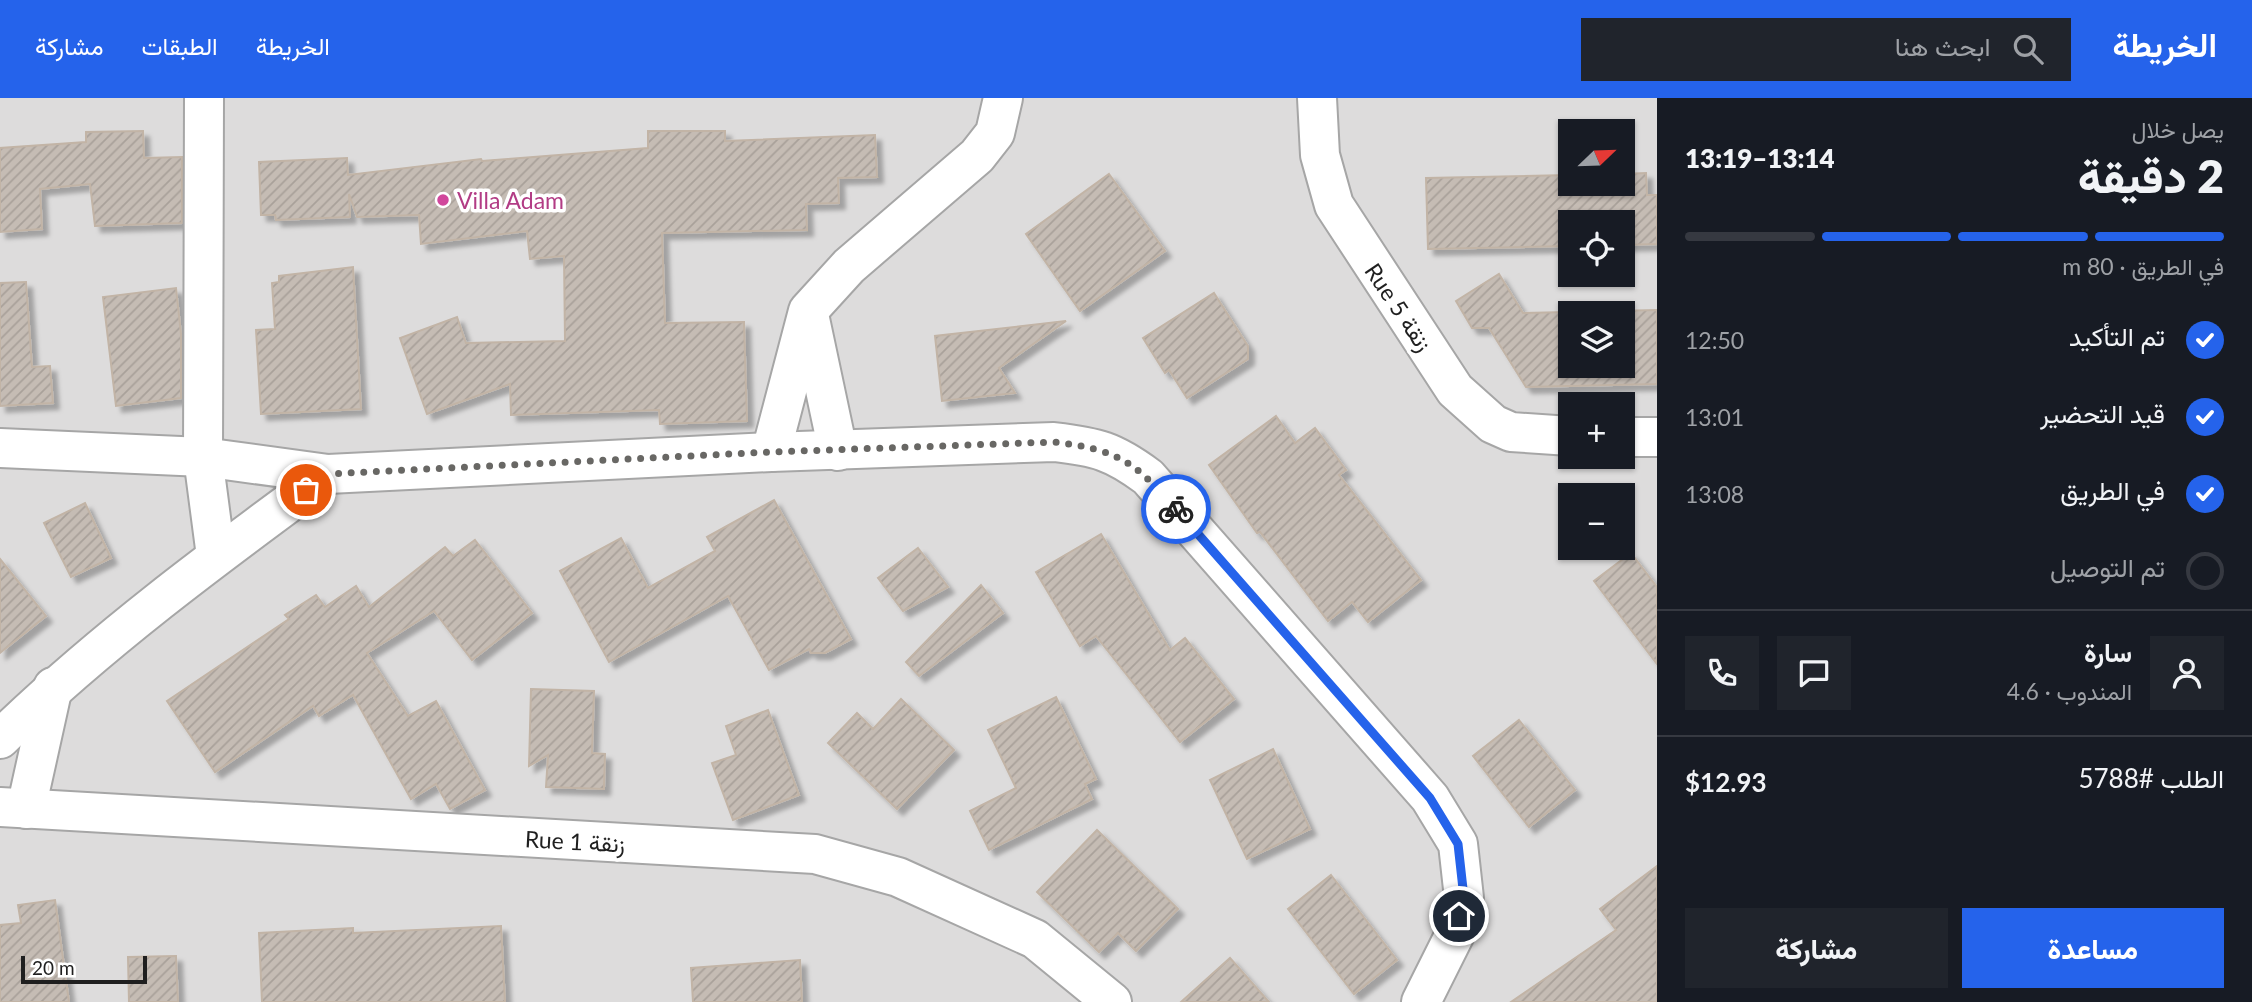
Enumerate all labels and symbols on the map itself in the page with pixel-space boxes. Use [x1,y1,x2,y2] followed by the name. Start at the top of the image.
[1558,119,1634,196] north arrow
[457,186,564,214] place label: Villa Adam
[435,192,451,208] marker: Villa Adam
[1358,258,1439,358] street label: Rue 5 زنقة
[276,460,336,520] pin
[1141,474,1211,544] courier
[524,824,626,860] street label: Rue 1 زنقة
[1429,886,1489,946] pin
[21,953,147,985] scale bar

